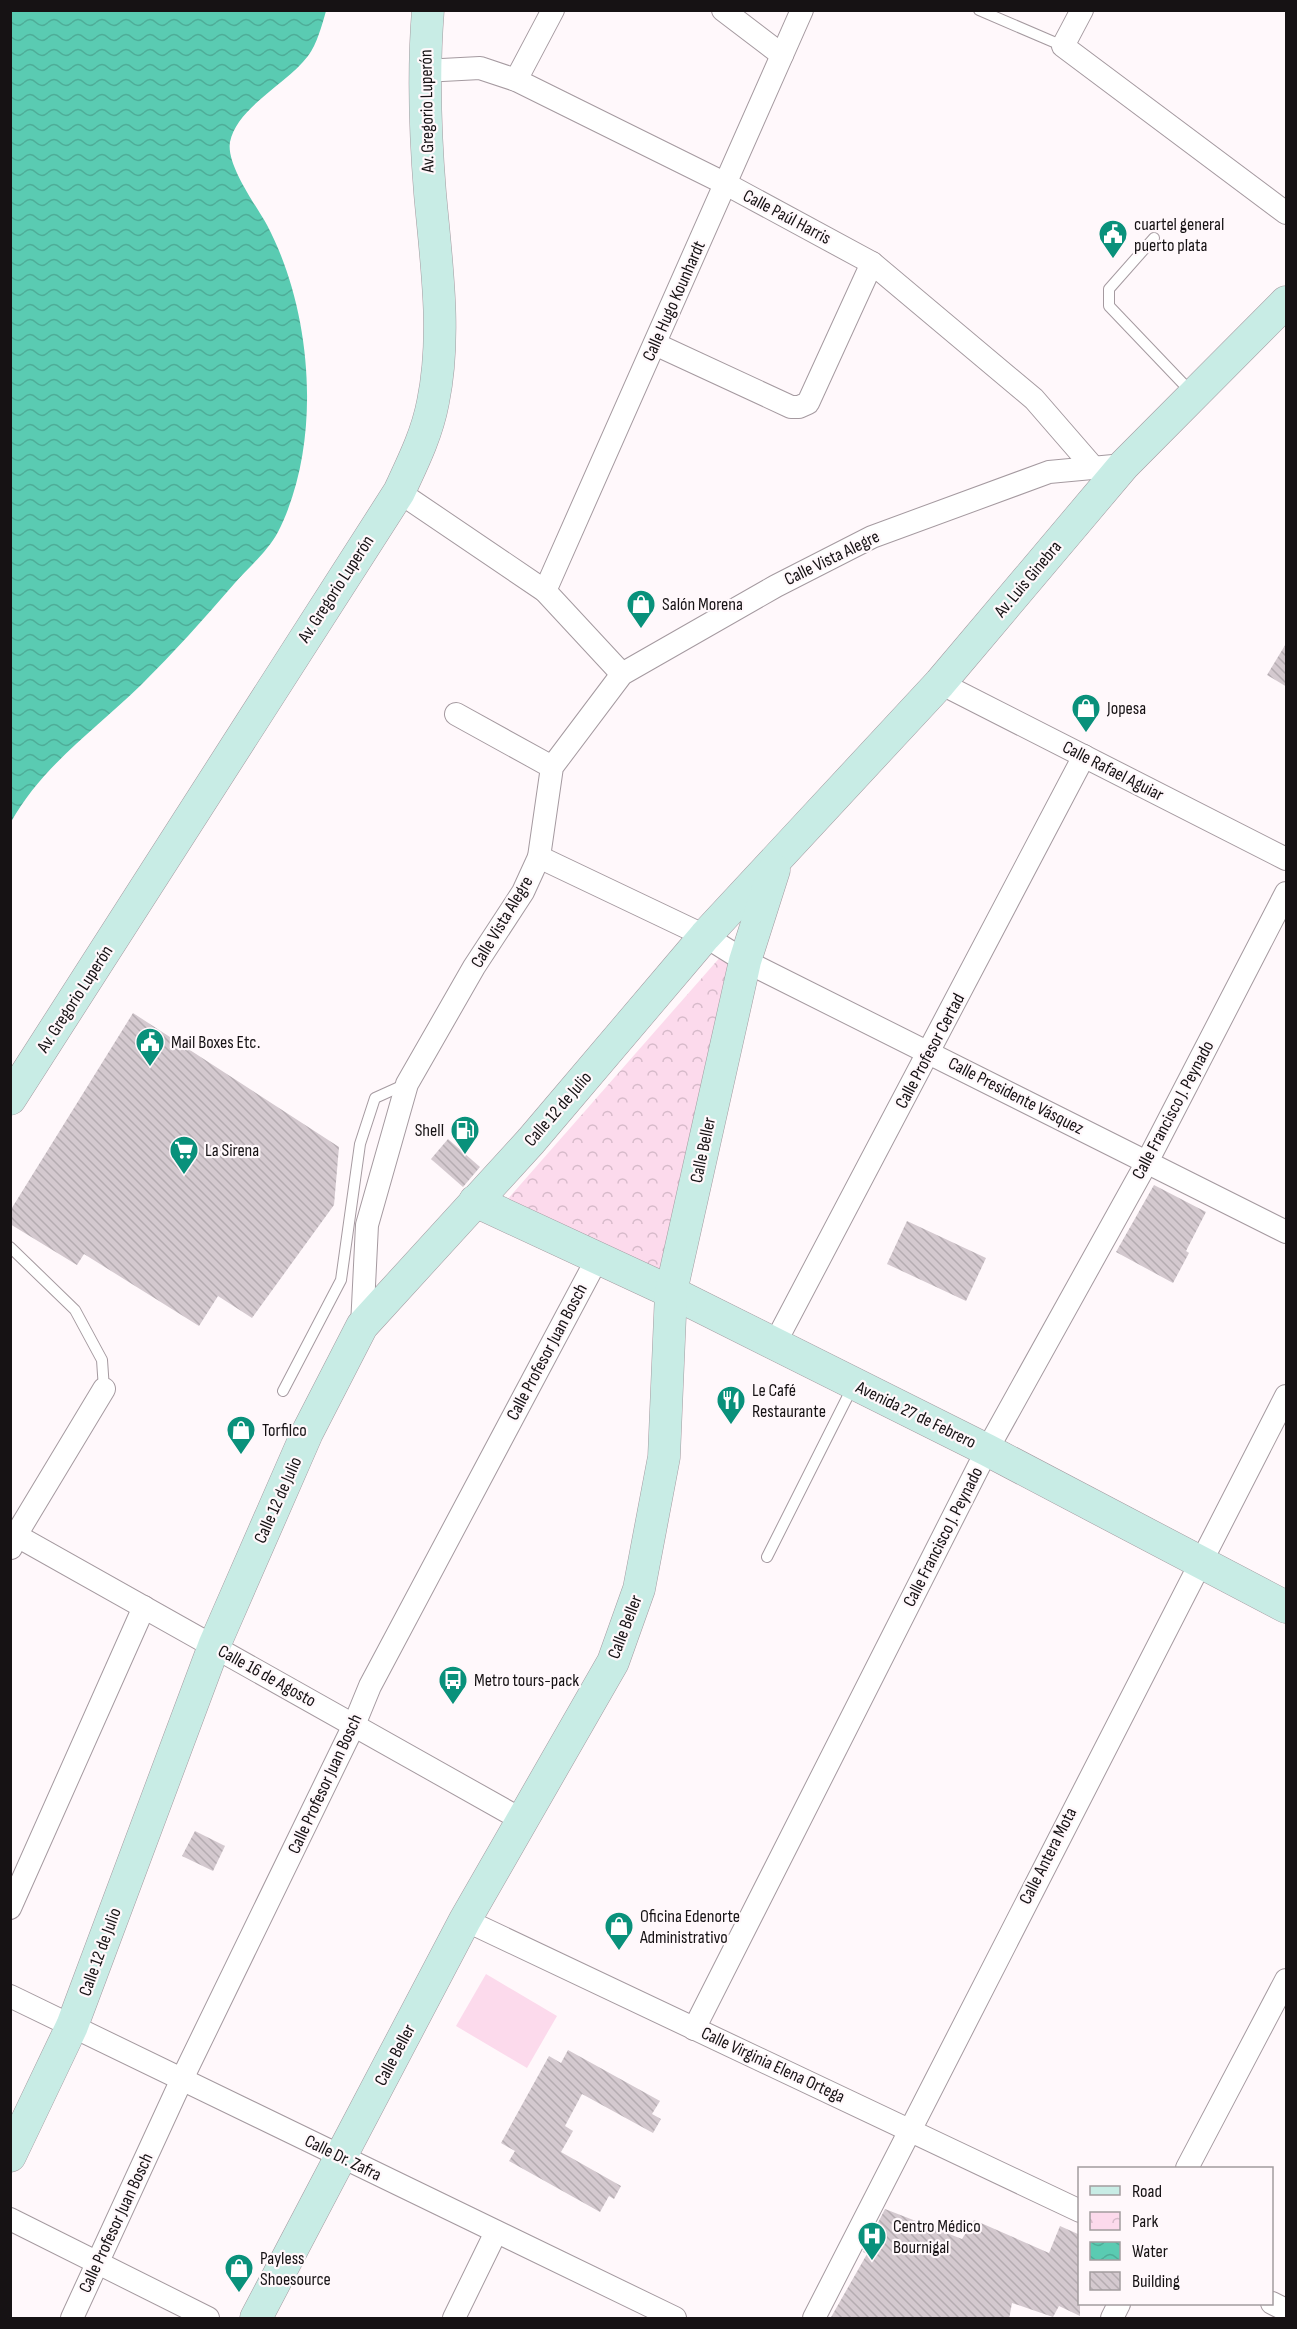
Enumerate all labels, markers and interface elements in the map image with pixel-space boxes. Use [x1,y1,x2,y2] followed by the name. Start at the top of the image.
[415,49,439,174] street label: Av. Gregorio Luperón
[740,185,834,249] street label: Calle Paúl Harris
[1134,214,1224,256] place label: cuartel general puerto plata
[1097,218,1129,260] public building icon: cuartel general puerto plata
[638,237,710,364] street label: Calle Hugo Kounhardt
[781,526,883,590] street label: Calle Vista Alegre
[293,532,378,647] street label: Av. Gregorio Luperón
[989,537,1066,622] street label: Av. Luis Ginebra
[625,588,657,630] shop icon: Salón Morena
[662,594,743,615] place label: Salón Morena
[1070,692,1102,734] shop icon: Jopesa
[1106,698,1146,719] place label: Jopesa
[1059,737,1167,805] street label: Calle Rafael Aguiar
[466,872,538,972] street label: Calle Vista Alegre
[32,942,117,1057] street label: Av. Gregorio Luperón
[891,990,969,1112] street label: Calle Profesor Certad
[134,1026,166,1068] public building icon: Mail Boxes Etc.
[171,1032,260,1053] place label: Mail Boxes Etc.
[1128,1037,1218,1183] street label: Calle Francisco J. Peynado
[945,1053,1088,1139] street label: Calle Presidente Vásquez
[520,1067,596,1151] street label: Calle 12 de Julio
[449,1114,481,1156] fuel station icon: Shell
[686,1115,720,1185] street label: Calle Beller
[415,1120,444,1141] place label: Shell
[168,1134,200,1176] supermarket icon: La Sirena
[205,1140,259,1161] place label: La Sirena
[502,1280,592,1424] street label: Calle Profesor Juan Bosch
[852,1376,979,1453] street label: Avenida 27 de Febrero
[752,1380,826,1422] place label: Le Café Restaurante
[715,1384,747,1426] restaurant icon: Le Café Restaurante
[225,1414,257,1456] shop icon: Torfilco
[262,1420,307,1441] place label: Torfilco
[250,1454,306,1546] street label: Calle 12 de Julio
[899,1464,987,1610] street label: Calle Francisco J. Peynado
[603,1592,647,1662] street label: Calle Beller
[214,1640,320,1712] street label: Calle 16 de Agosto
[437,1664,469,1706] bus stop icon: Metro tours-pack
[474,1670,579,1691] place label: Metro tours-pack
[283,1711,367,1857] street label: Calle Profesor Juan Bosch
[1015,1804,1081,1908] street label: Calle Antera Mota
[74,1905,126,1999] street label: Calle 12 de Julio
[639,1906,740,1948] place label: Oficina Edenorte Administrativo
[603,1910,635,1952] shop icon: Oficina Edenorte Administrativo
[370,2021,420,2089] street label: Calle Beller
[698,2023,848,2107] street label: Calle Virginia Elena Ortega
[301,2130,385,2186] street label: Calle Dr. Zafra
[74,2150,158,2296] street label: Calle Profesor Juan Bosch
[1078,2167,1273,2305] legend
[1132,2181,1162,2202] text: Road
[1132,2211,1158,2232] text: Park
[893,2216,981,2258] place label: Centro Médico Bournigal
[856,2220,888,2262] hospital icon: Centro Médico Bournigal
[1132,2241,1168,2262] text: Water
[260,2248,331,2290] place label: Payless Shoesource
[223,2252,255,2294] shop icon: Payless Shoesource
[1132,2271,1180,2292] text: Building

